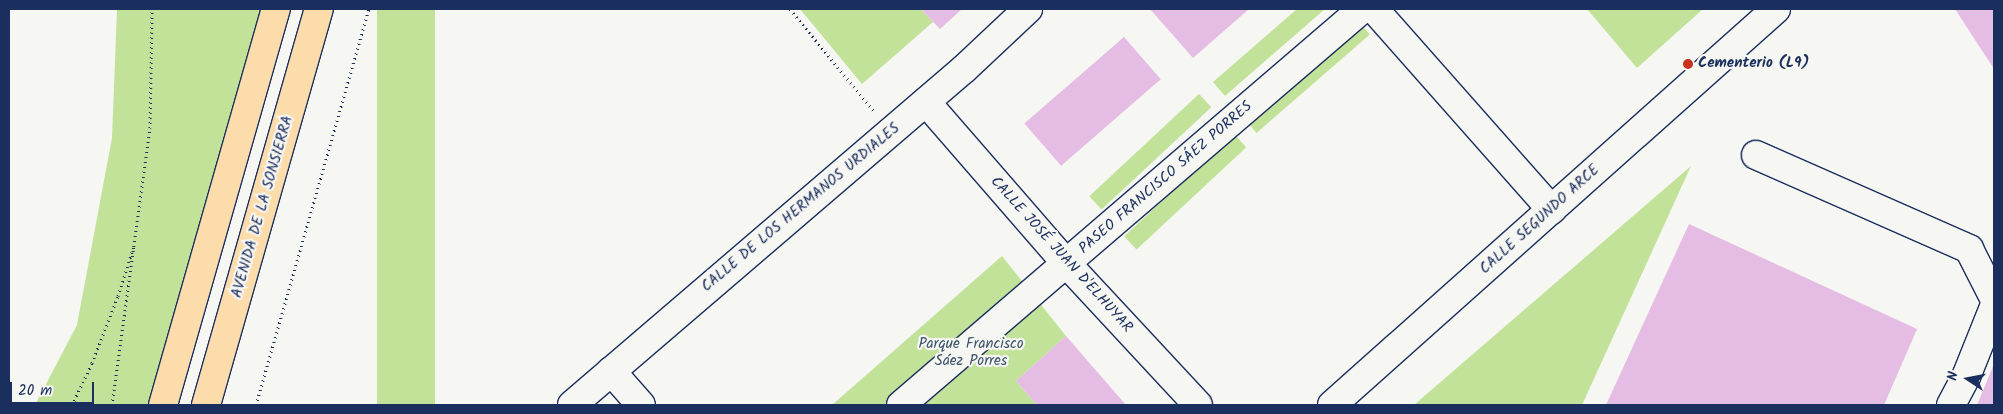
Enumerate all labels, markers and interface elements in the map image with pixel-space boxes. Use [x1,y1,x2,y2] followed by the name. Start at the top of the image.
[1698,55,1809,73] place label: Cementerio (L9)
[1682,58,1694,70] marker: Cementerio (L9)
[1076,98,1256,258] street label: PASEO FRANCISCO SÁEZ PORRES
[228,114,298,300] street label: AVENIDA DE LA SONSIERRA
[698,120,904,296] street label: CALLE DE LOS HERMANOS URDIALES
[1476,162,1604,278] street label: CALLE SEGUNDO ARCE
[986,173,1136,337] street label: CALLE JOSÉ JUAN D'ELHUYAR
[918,335,1024,370] park label: Parque Francisco Sáez Porres
[1943,354,1993,404] north arrow
[1942,370,1965,383] text: N
[12,372,96,404] scale bar
[18,379,52,403] text: 20 m

